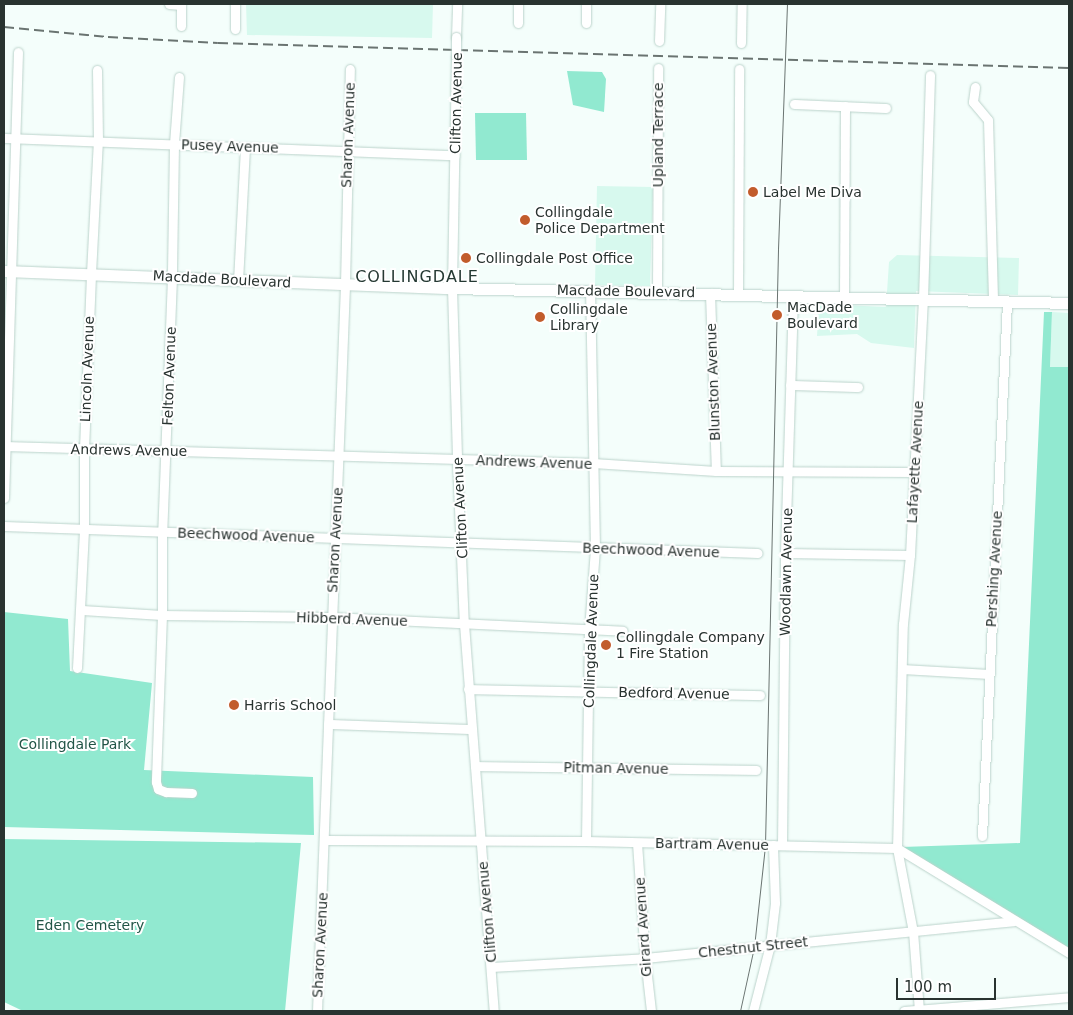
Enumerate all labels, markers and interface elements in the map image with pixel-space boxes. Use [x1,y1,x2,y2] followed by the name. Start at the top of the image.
[447,52,465,154] street label: Clifton Avenue
[338,82,358,188] street label: Sharon Avenue
[650,83,666,187] street label: Upland Terrace
[181,136,279,156] street label: Pusey Avenue
[763,184,862,200] place label: Label Me Diva
[747,186,759,198] marker: Label Me Diva
[535,204,665,236] place label: Collingdale Police Department
[519,214,531,226] marker: Collingdale Police Department
[476,250,633,266] place label: Collingdale Post Office
[460,252,472,264] marker: Collingdale Post Office
[152,267,292,291] street label: Macdade Boulevard
[354,267,480,287] district label: COLLINGDALE
[557,281,695,301] street label: Macdade Boulevard
[787,299,858,332] place label: MacDade Boulevard
[550,301,628,334] place label: Collingdale Library
[771,309,783,321] marker: MacDade Boulevard
[534,311,546,323] marker: Collingdale Library
[77,316,97,422] street label: Lincoln Avenue
[703,323,723,441] street label: Blunston Avenue
[159,326,179,426] street label: Felton Avenue
[903,400,927,524] street label: Lafayette Avenue
[71,441,187,459] street label: Andrews Avenue
[475,452,593,472] street label: Andrews Avenue
[449,457,471,559] street label: Clifton Avenue
[324,487,346,593] street label: Sharon Avenue
[776,508,796,636] street label: Woodlawn Avenue
[983,510,1005,628] street label: Pershing Avenue
[177,524,315,546] street label: Beechwood Avenue
[582,539,720,561] street label: Beechwood Avenue
[580,574,602,708] street label: Collingdale Avenue
[296,609,408,629] street label: Hibberd Avenue
[616,629,765,662] place label: Collingdale Company 1 Fire Station
[600,639,612,651] marker: Collingdale Company 1 Fire Station
[618,684,730,702] street label: Bedford Avenue
[244,697,336,713] place label: Harris School
[228,699,240,711] marker: Harris School
[19,736,131,752] park label: Collingdale Park
[563,759,669,777] street label: Pitman Avenue
[655,835,769,853] street label: Bartram Avenue
[474,861,500,963] street label: Clifton Avenue
[631,877,655,977] street label: Girard Avenue
[309,892,331,998] street label: Sharon Avenue
[36,917,144,933] park label: Eden Cemetery
[697,933,809,961] street label: Chestnut Street
[898,968,998,1000] scale bar
[904,978,952,996] text: 100 m

